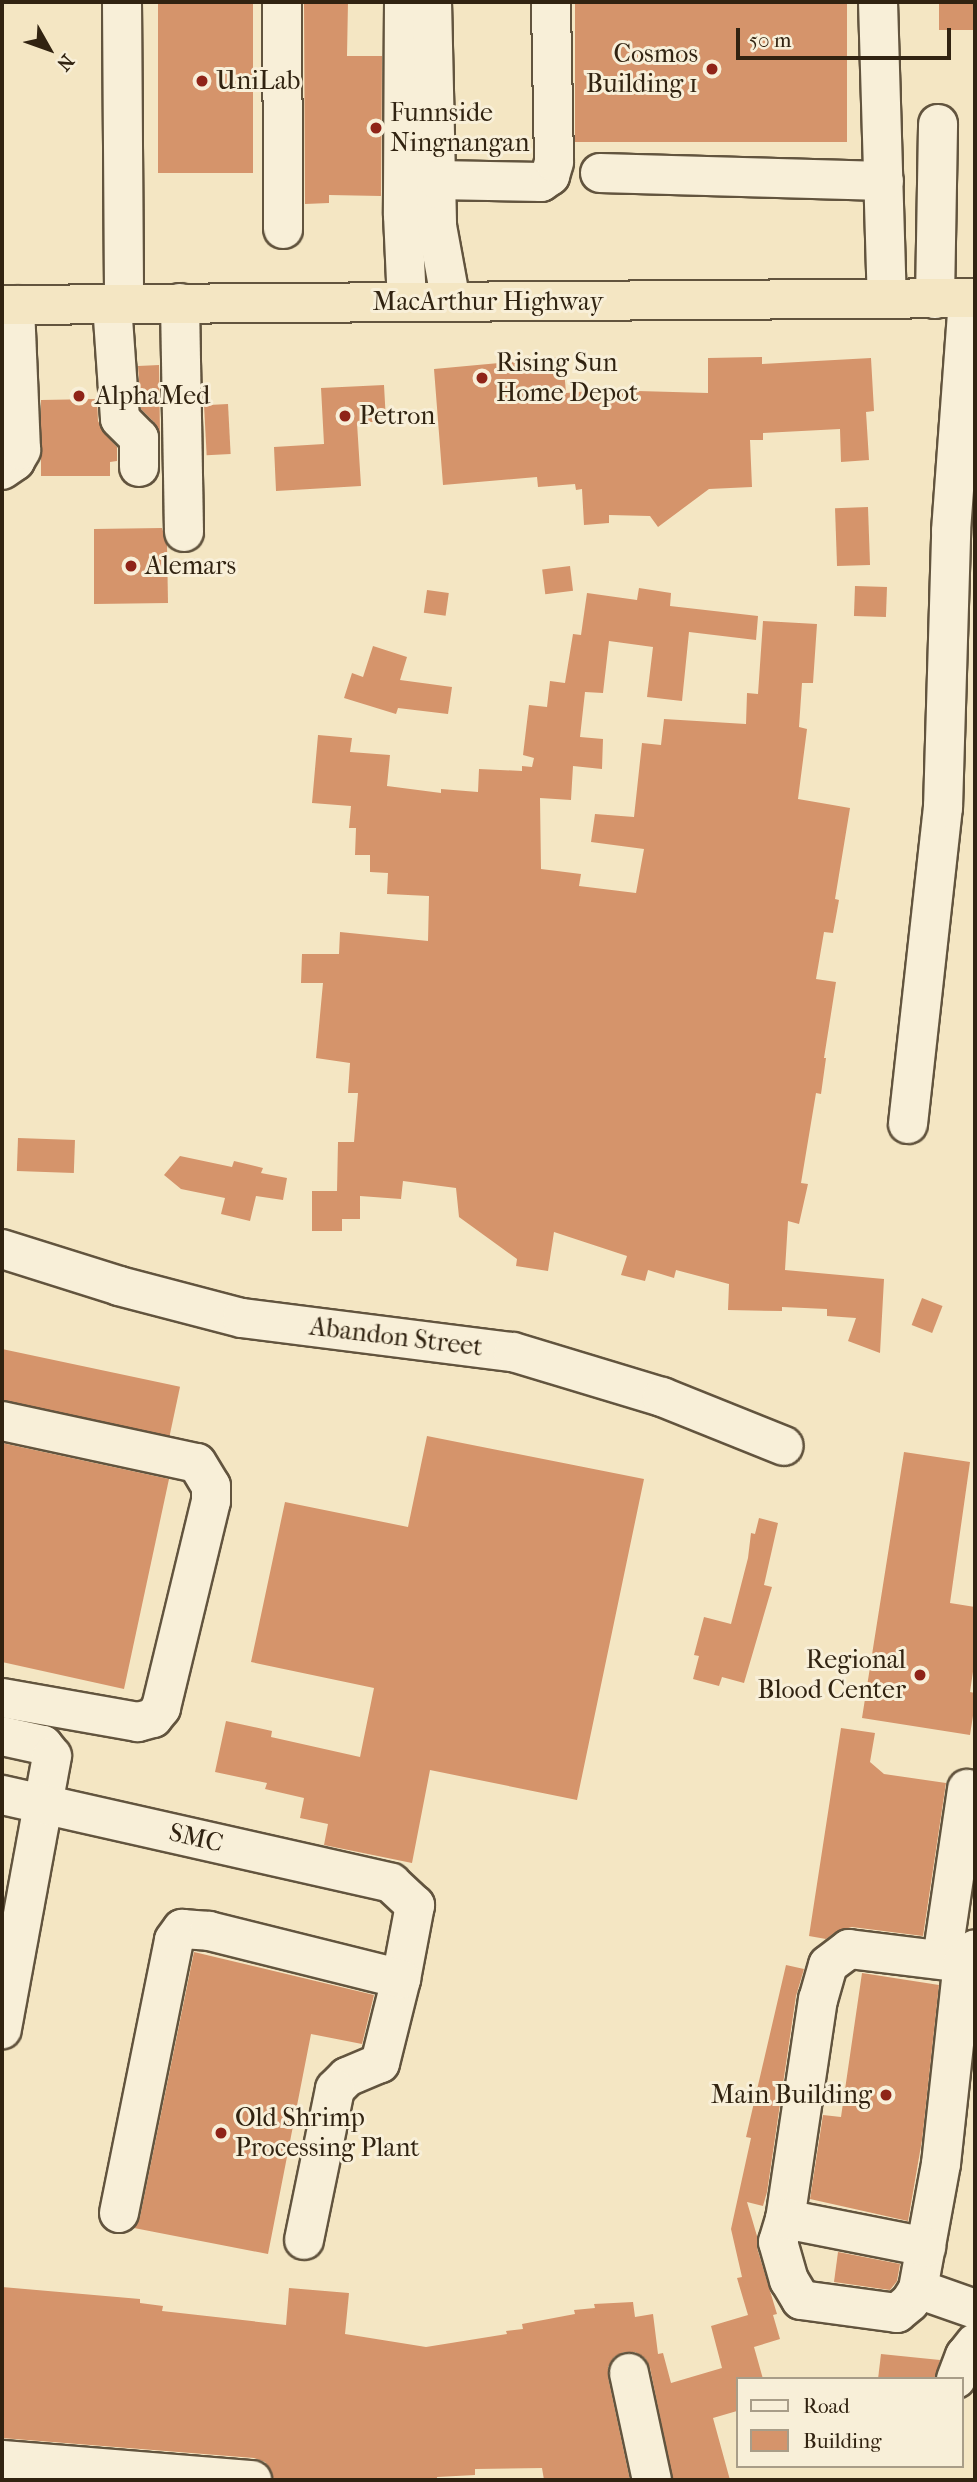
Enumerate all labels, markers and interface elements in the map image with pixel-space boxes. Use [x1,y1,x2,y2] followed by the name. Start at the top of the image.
[14,14,84,84] north arrow
[739,14,954,58] scale bar
[749,28,792,52] text: 50 m
[586,38,698,100] place label: Cosmos Building 1
[52,50,78,75] text: N
[704,61,720,77] marker: Cosmos Building 1
[216,65,300,97] place label: UniLab
[194,73,210,89] marker: UniLab
[390,97,529,158] place label: Funnside Ningnangan
[368,120,384,136] marker: Funnside Ningnangan
[373,286,603,318] street label: MacArthur Highway
[496,347,638,408] place label: Rising Sun Home Depot
[474,370,490,386] marker: Rising Sun Home Depot
[95,380,210,412] place label: AlphaMed
[69,386,89,406] marker: AlphaMed
[359,400,435,432] place label: Petron
[337,408,353,424] marker: Petron
[145,550,236,582] place label: Alemars
[123,558,139,574] marker: Alemars
[308,1311,484,1363] street label: Abandon Street
[758,1644,906,1706] place label: Regional Blood Center
[912,1667,928,1683] marker: Regional Blood Center
[166,1817,226,1859] street label: SMC
[711,2079,872,2111] place label: Main Building
[878,2087,894,2103] marker: Main Building
[235,2102,420,2164] place label: Old Shrimp Processing Plant
[213,2125,229,2141] marker: Old Shrimp Processing Plant
[736,2377,963,2468] legend
[803,2394,850,2418] text: Road
[803,2429,881,2453] text: Building

